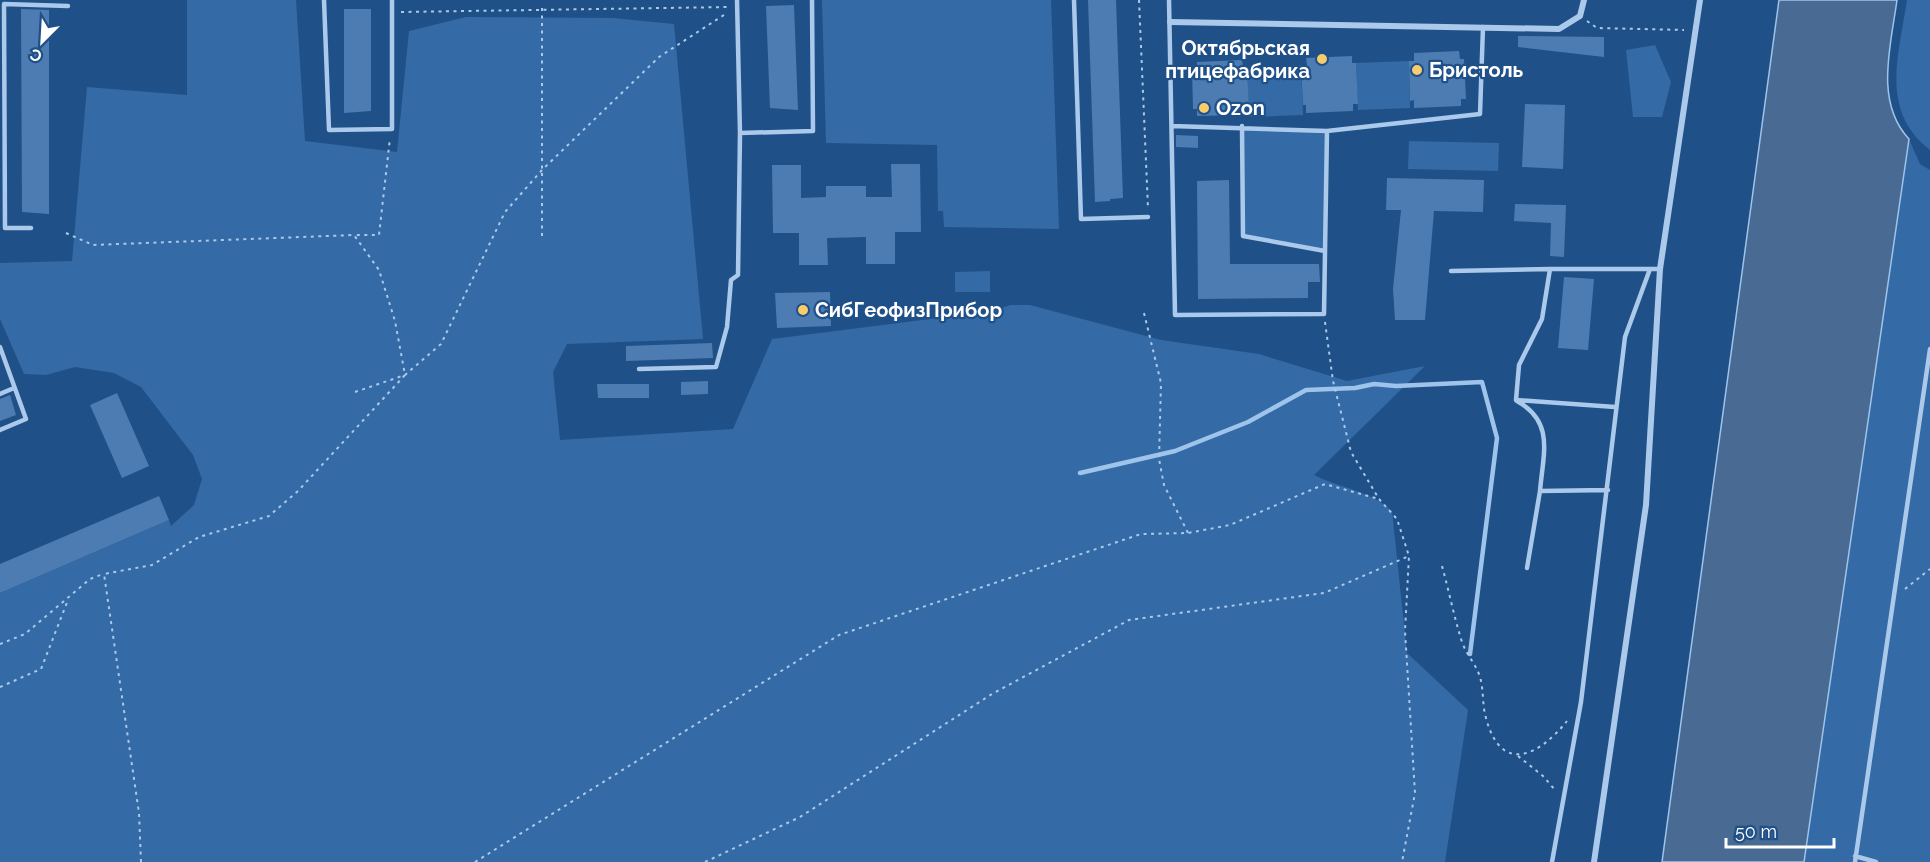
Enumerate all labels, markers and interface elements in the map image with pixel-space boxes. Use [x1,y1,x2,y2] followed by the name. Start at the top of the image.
[12,12,72,72] north arrow
[1165,36,1310,83] place label: Октябрьская птицефабрика
[27,44,45,66] text: С
[1315,52,1329,66] marker: Октябрьская птицефабрика
[1429,58,1524,82] place label: Бристоль
[1410,63,1424,77] marker: Бристоль
[1216,96,1265,120] place label: Ozon
[1197,101,1211,115] marker: Ozon
[815,298,1002,322] place label: СибГеофизПрибор
[796,303,810,317] marker: СибГеофизПрибор
[1726,811,1834,849] scale bar
[1735,821,1777,842] text: 50 m

